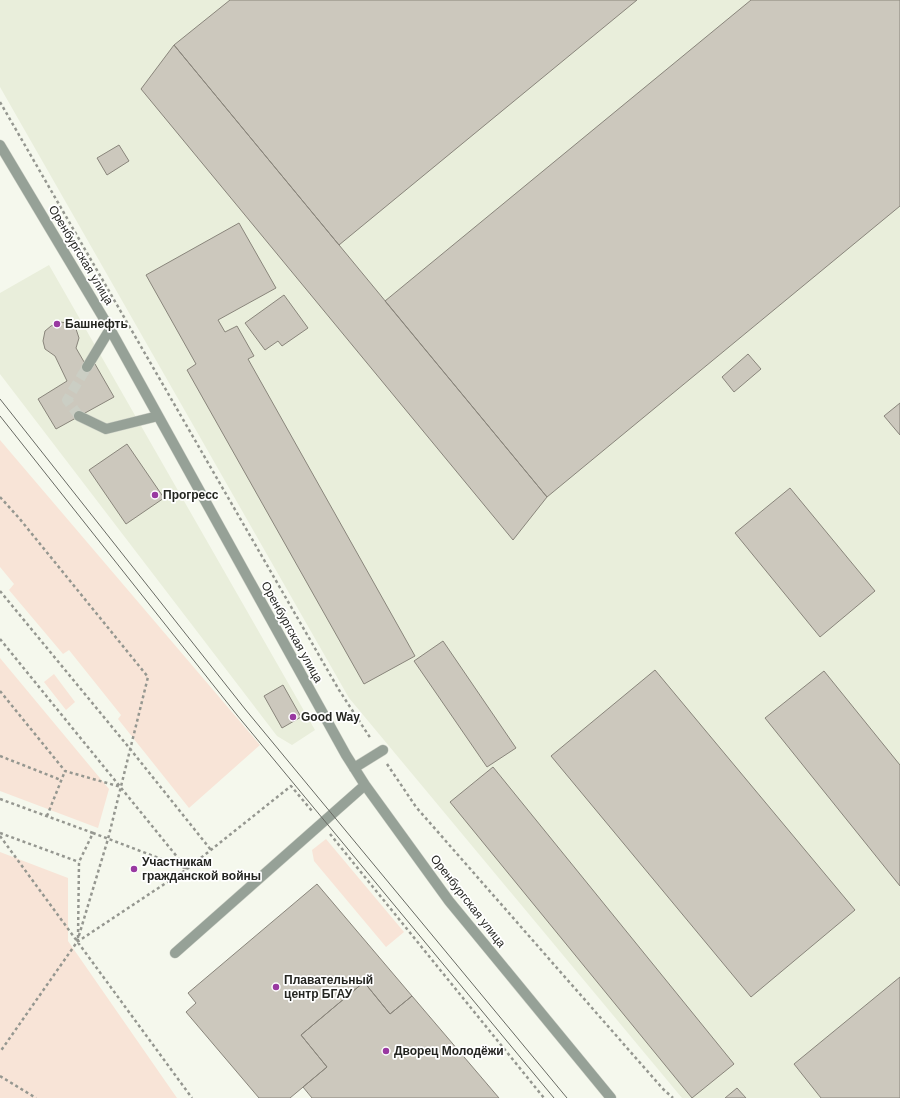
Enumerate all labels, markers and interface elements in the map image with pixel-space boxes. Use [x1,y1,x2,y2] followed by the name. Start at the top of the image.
[46,203,116,308] street label: Оренбургская улица
[65,317,128,331] place label: Башнефть
[52,319,62,329] marker: Башнефть
[163,488,219,502] place label: Прогресс
[150,490,160,500] marker: Прогресс
[258,579,326,685] street label: Оренбургская улица
[301,710,360,724] place label: Good Way
[288,712,298,722] marker: Good Way
[428,852,509,950] street label: Оренбургская улица
[142,855,261,883] place label: Участникам гражданской войны
[129,864,139,874] marker: Участникам гражданской войны
[284,973,373,1001] place label: Плавательный центр БГАУ
[271,982,281,992] marker: Плавательный центр БГАУ
[394,1044,504,1058] place label: Дворец Молодёжи
[381,1046,391,1056] marker: Дворец Молодёжи

